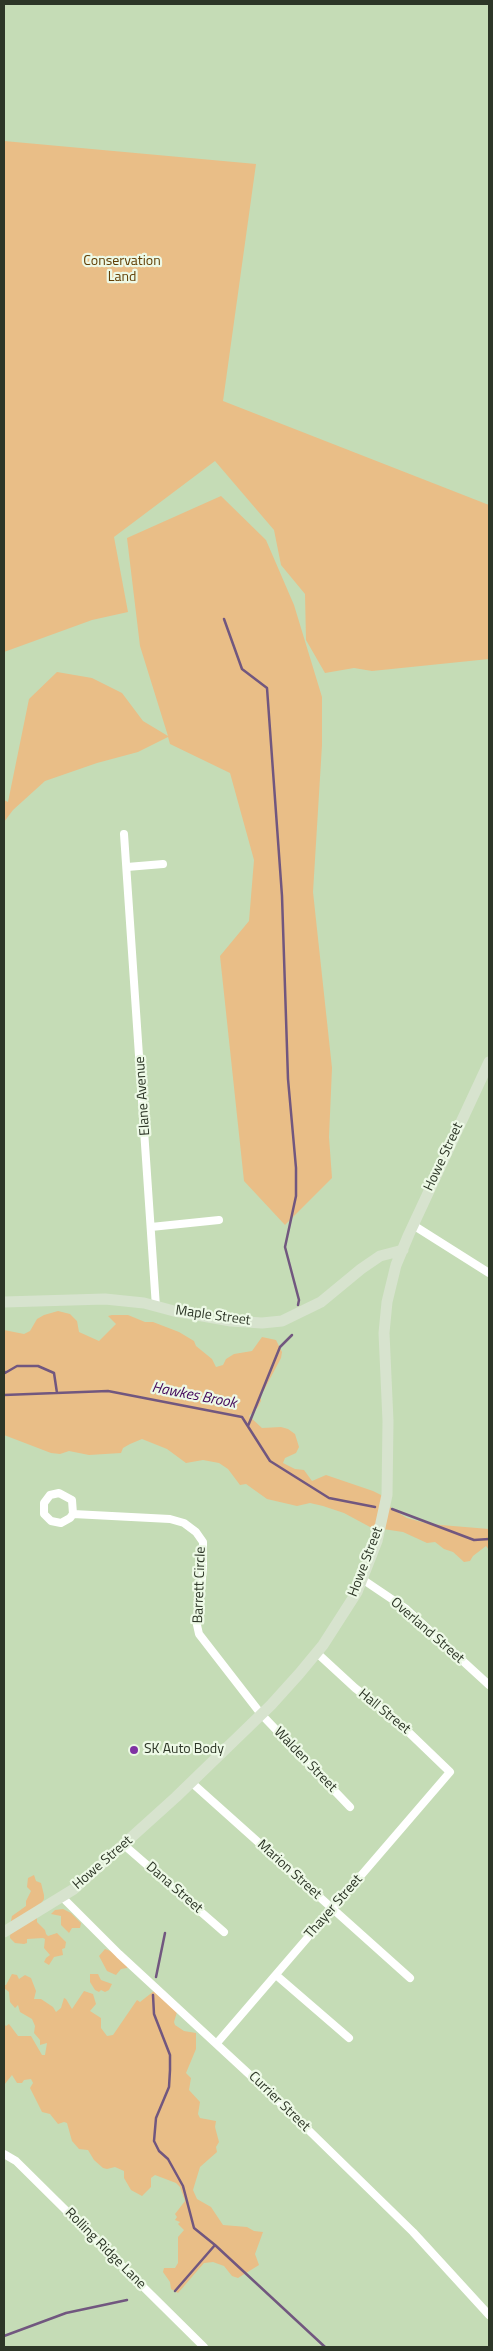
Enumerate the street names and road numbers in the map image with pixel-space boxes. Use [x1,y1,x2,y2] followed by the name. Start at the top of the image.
[132,1056,154,1136] street label: Elane Avenue
[421,1120,467,1194] street label: Howe Street
[174,1302,252,1330] street label: Maple Street
[345,1525,387,1599] street label: Howe Street
[190,1546,210,1624] street label: Barrett Circle
[387,1594,467,1668] street label: Overland Street
[355,1686,413,1738] street label: Hall Street
[270,1724,340,1796] street label: Walden Street
[70,1833,136,1893] street label: Howe Street
[253,1837,325,1903] street label: Marion Street
[142,1859,206,1917] street label: Dana Street
[302,1871,366,1943] street label: Thayer Street
[245,2069,313,2135] street label: Currier Street
[61,2205,149,2293] street label: Rolling Ridge Lane

